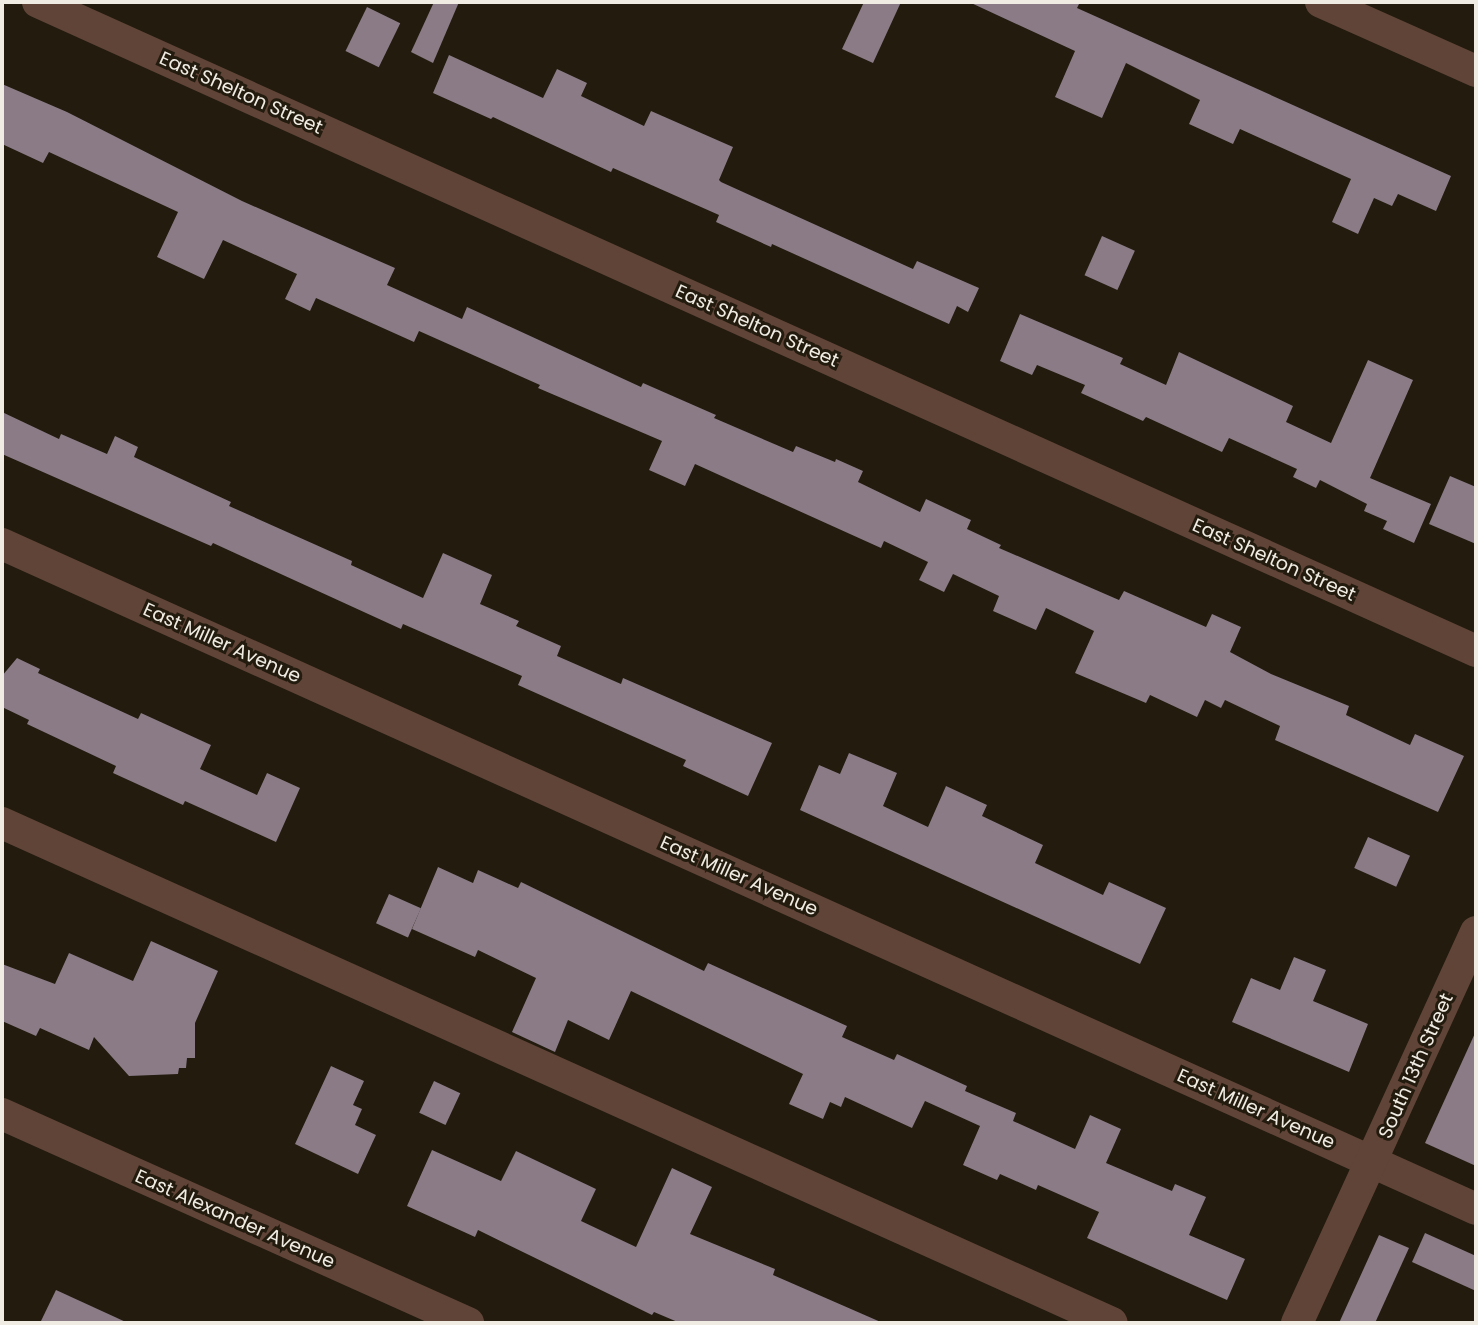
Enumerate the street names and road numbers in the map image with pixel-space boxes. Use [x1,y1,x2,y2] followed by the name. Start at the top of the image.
[156,47,326,139] street label: East Shelton Street
[672,280,842,372] street label: East Shelton Street
[1189,514,1359,606] street label: East Shelton Street
[140,598,304,688] street label: East Miller Avenue
[657,831,821,921] street label: East Miller Avenue
[1374,990,1458,1142] street label: South 13th Street
[1174,1064,1338,1154] street label: East Miller Avenue
[132,1165,338,1273] street label: East Alexander Avenue

